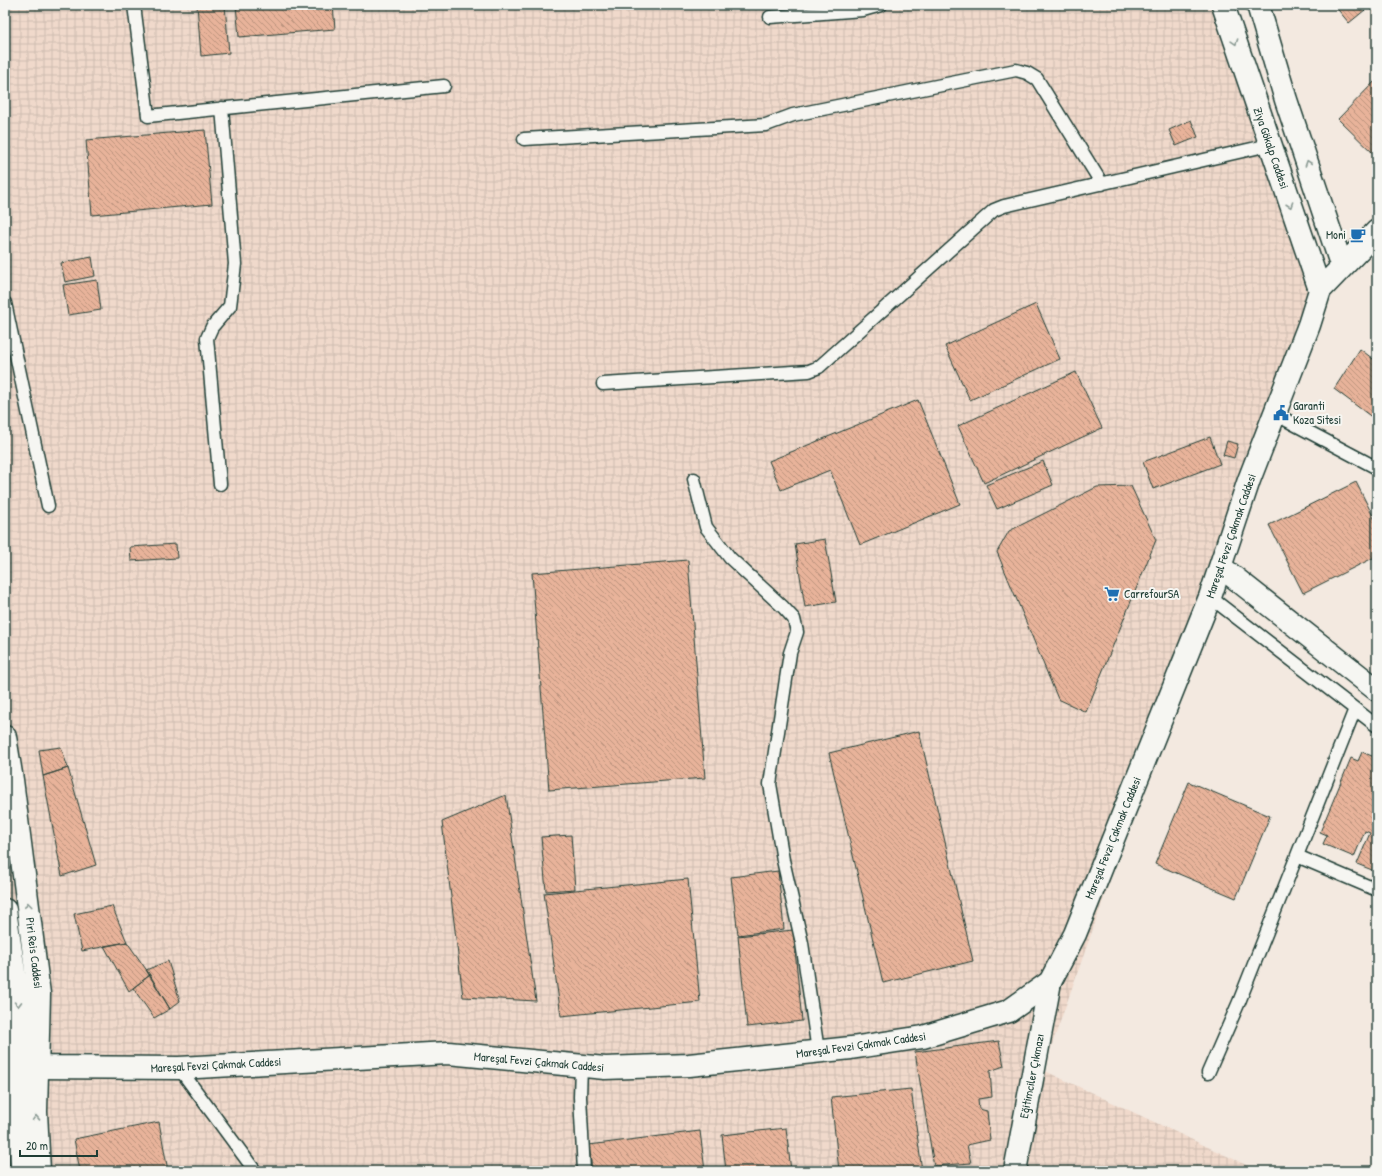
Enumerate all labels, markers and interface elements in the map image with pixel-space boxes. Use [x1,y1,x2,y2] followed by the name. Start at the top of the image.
[1230,38,1239,45] one-way arrow
[1250,105,1293,191] street label: Ziya Gökalp Caddesi
[1304,160,1312,167] one-way arrow
[1286,201,1294,208] one-way arrow
[1326,226,1346,243] place label: Moni
[1349,226,1367,244] cafe icon: Moni
[1293,397,1341,428] place label: Garanti Koza Sitesi
[1272,404,1290,422] public building icon: Garanti Koza Sitesi
[1201,471,1260,600] street label: Mareşal Fevzi Çakmak Caddesi
[1103,585,1121,603] supermarket icon: CarrefourSA
[1124,585,1179,602] place label: CarrefourSA
[1080,774,1145,902] street label: Mareşal Fevzi Çakmak Caddesi
[24,902,33,908] one-way arrow
[22,916,47,989] street label: Piri Reis Caddesi
[14,1001,22,1007] one-way arrow
[795,1027,927,1062] street label: Mareşal Fevzi Çakmak Caddesi
[1015,1032,1048,1120] street label: Eğitimciler Çıkmazı
[473,1047,605,1076] street label: Mareşal Fevzi Çakmak Caddesi
[150,1053,282,1076] street label: Mareşal Fevzi Çakmak Caddesi
[32,1115,40,1121] one-way arrow
[20,1132,97,1158] scale bar
[26,1137,48,1154] text: 20 m

